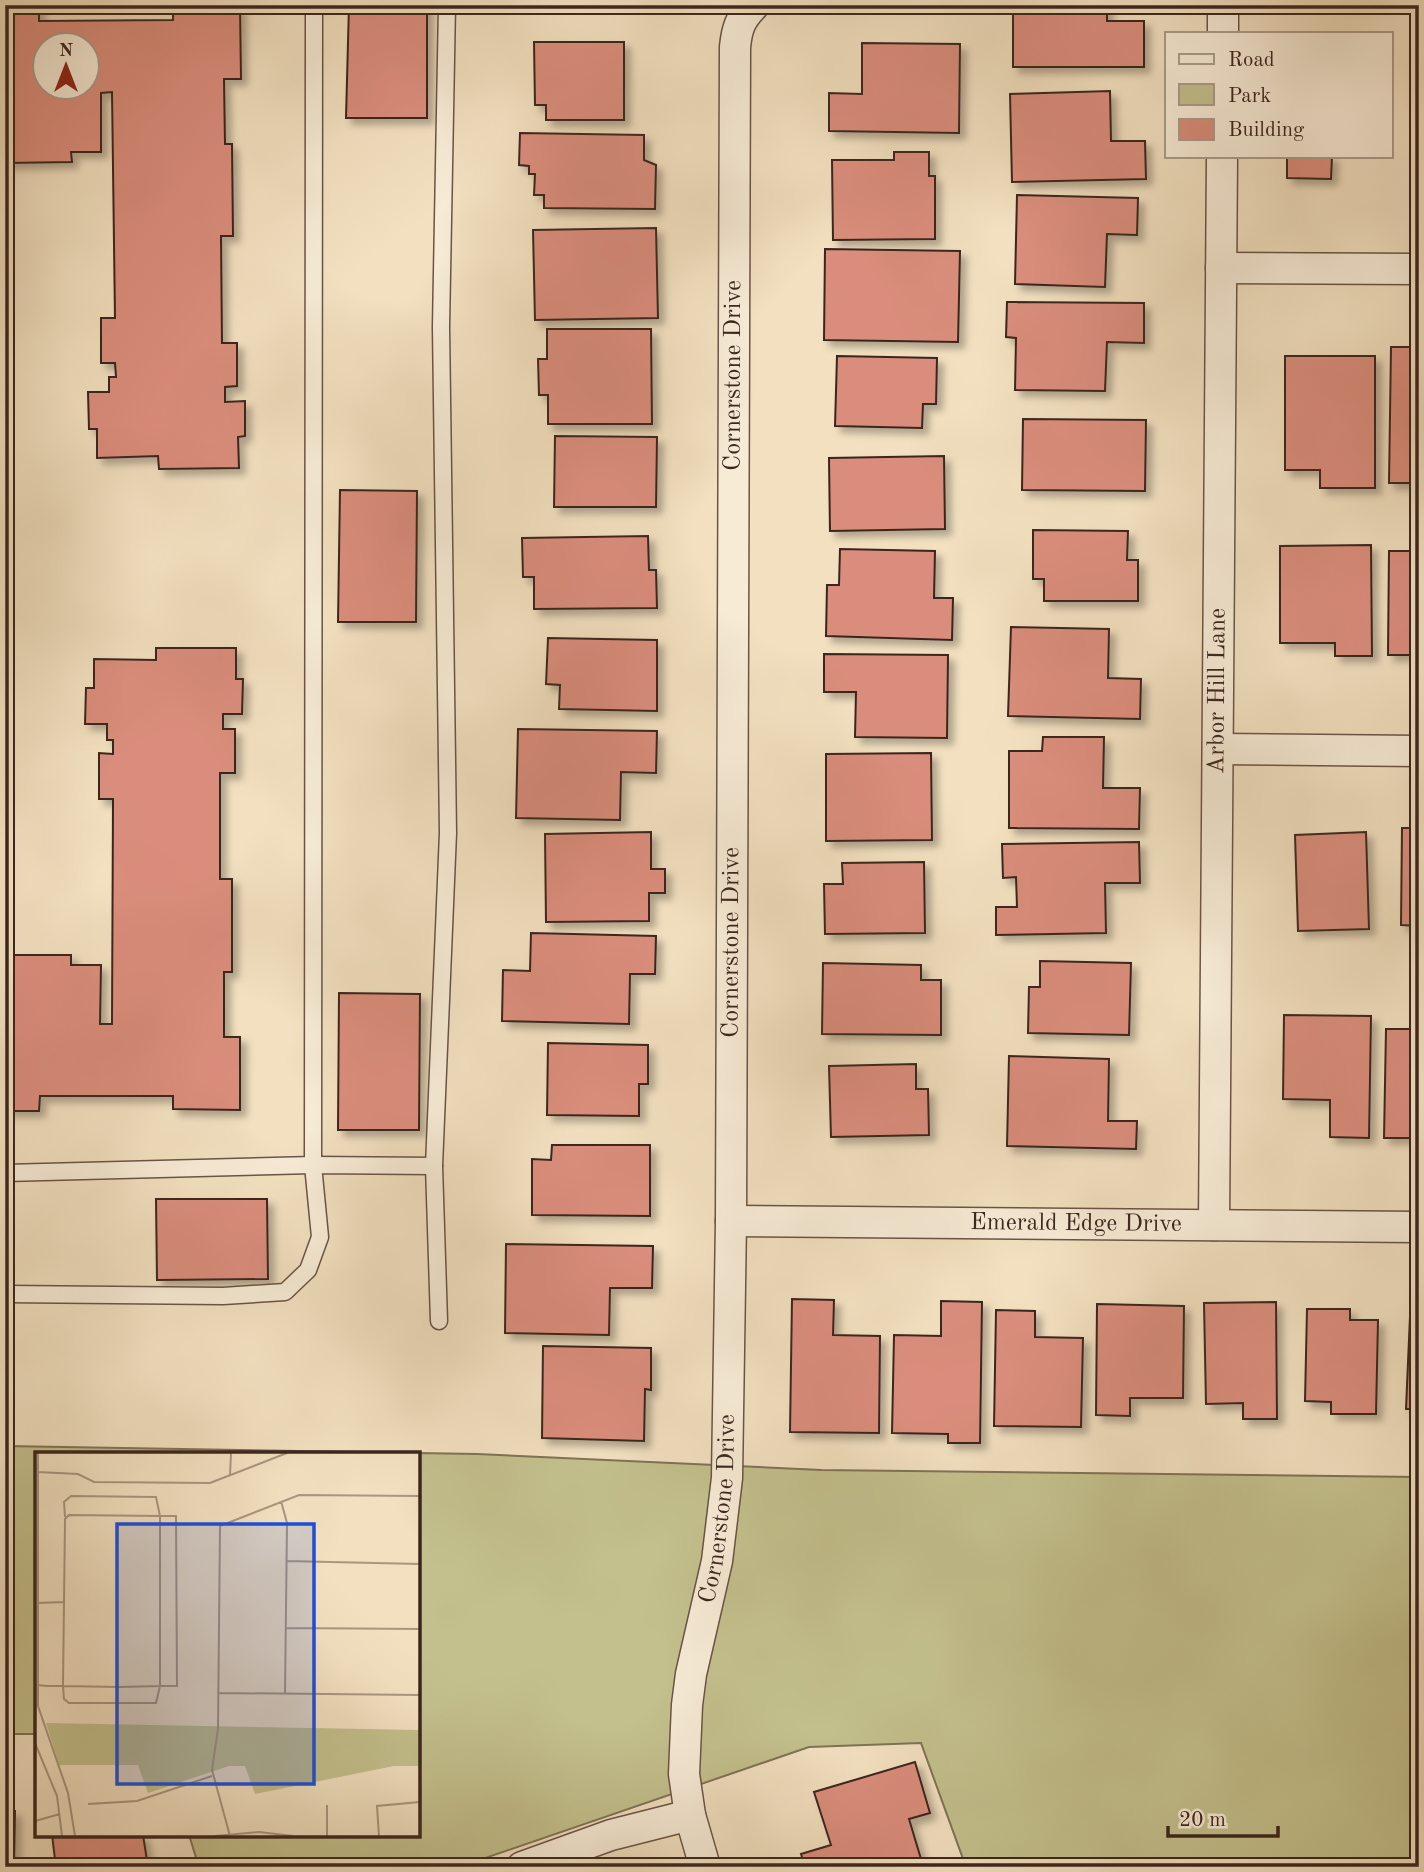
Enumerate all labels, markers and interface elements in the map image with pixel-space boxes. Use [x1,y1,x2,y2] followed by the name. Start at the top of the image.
[32,32,102,102] north arrow
[1165,32,1392,158] legend
[59,42,74,61] text: N
[1228,50,1275,71] text: Road
[1228,86,1271,107] text: Park
[1228,120,1305,141] text: Building
[722,280,746,471] street label: Cornerstone Drive
[1205,608,1231,774] street label: Arbor Hill Lane
[720,847,744,1038] street label: Cornerstone Drive
[970,1211,1182,1237] street label: Emerald Edge Drive
[696,1414,740,1606] street label: Cornerstone Drive
[35,1452,420,1837] inset map
[1168,1795,1279,1839] scale bar
[1179,1810,1226,1831] text: 20 m

